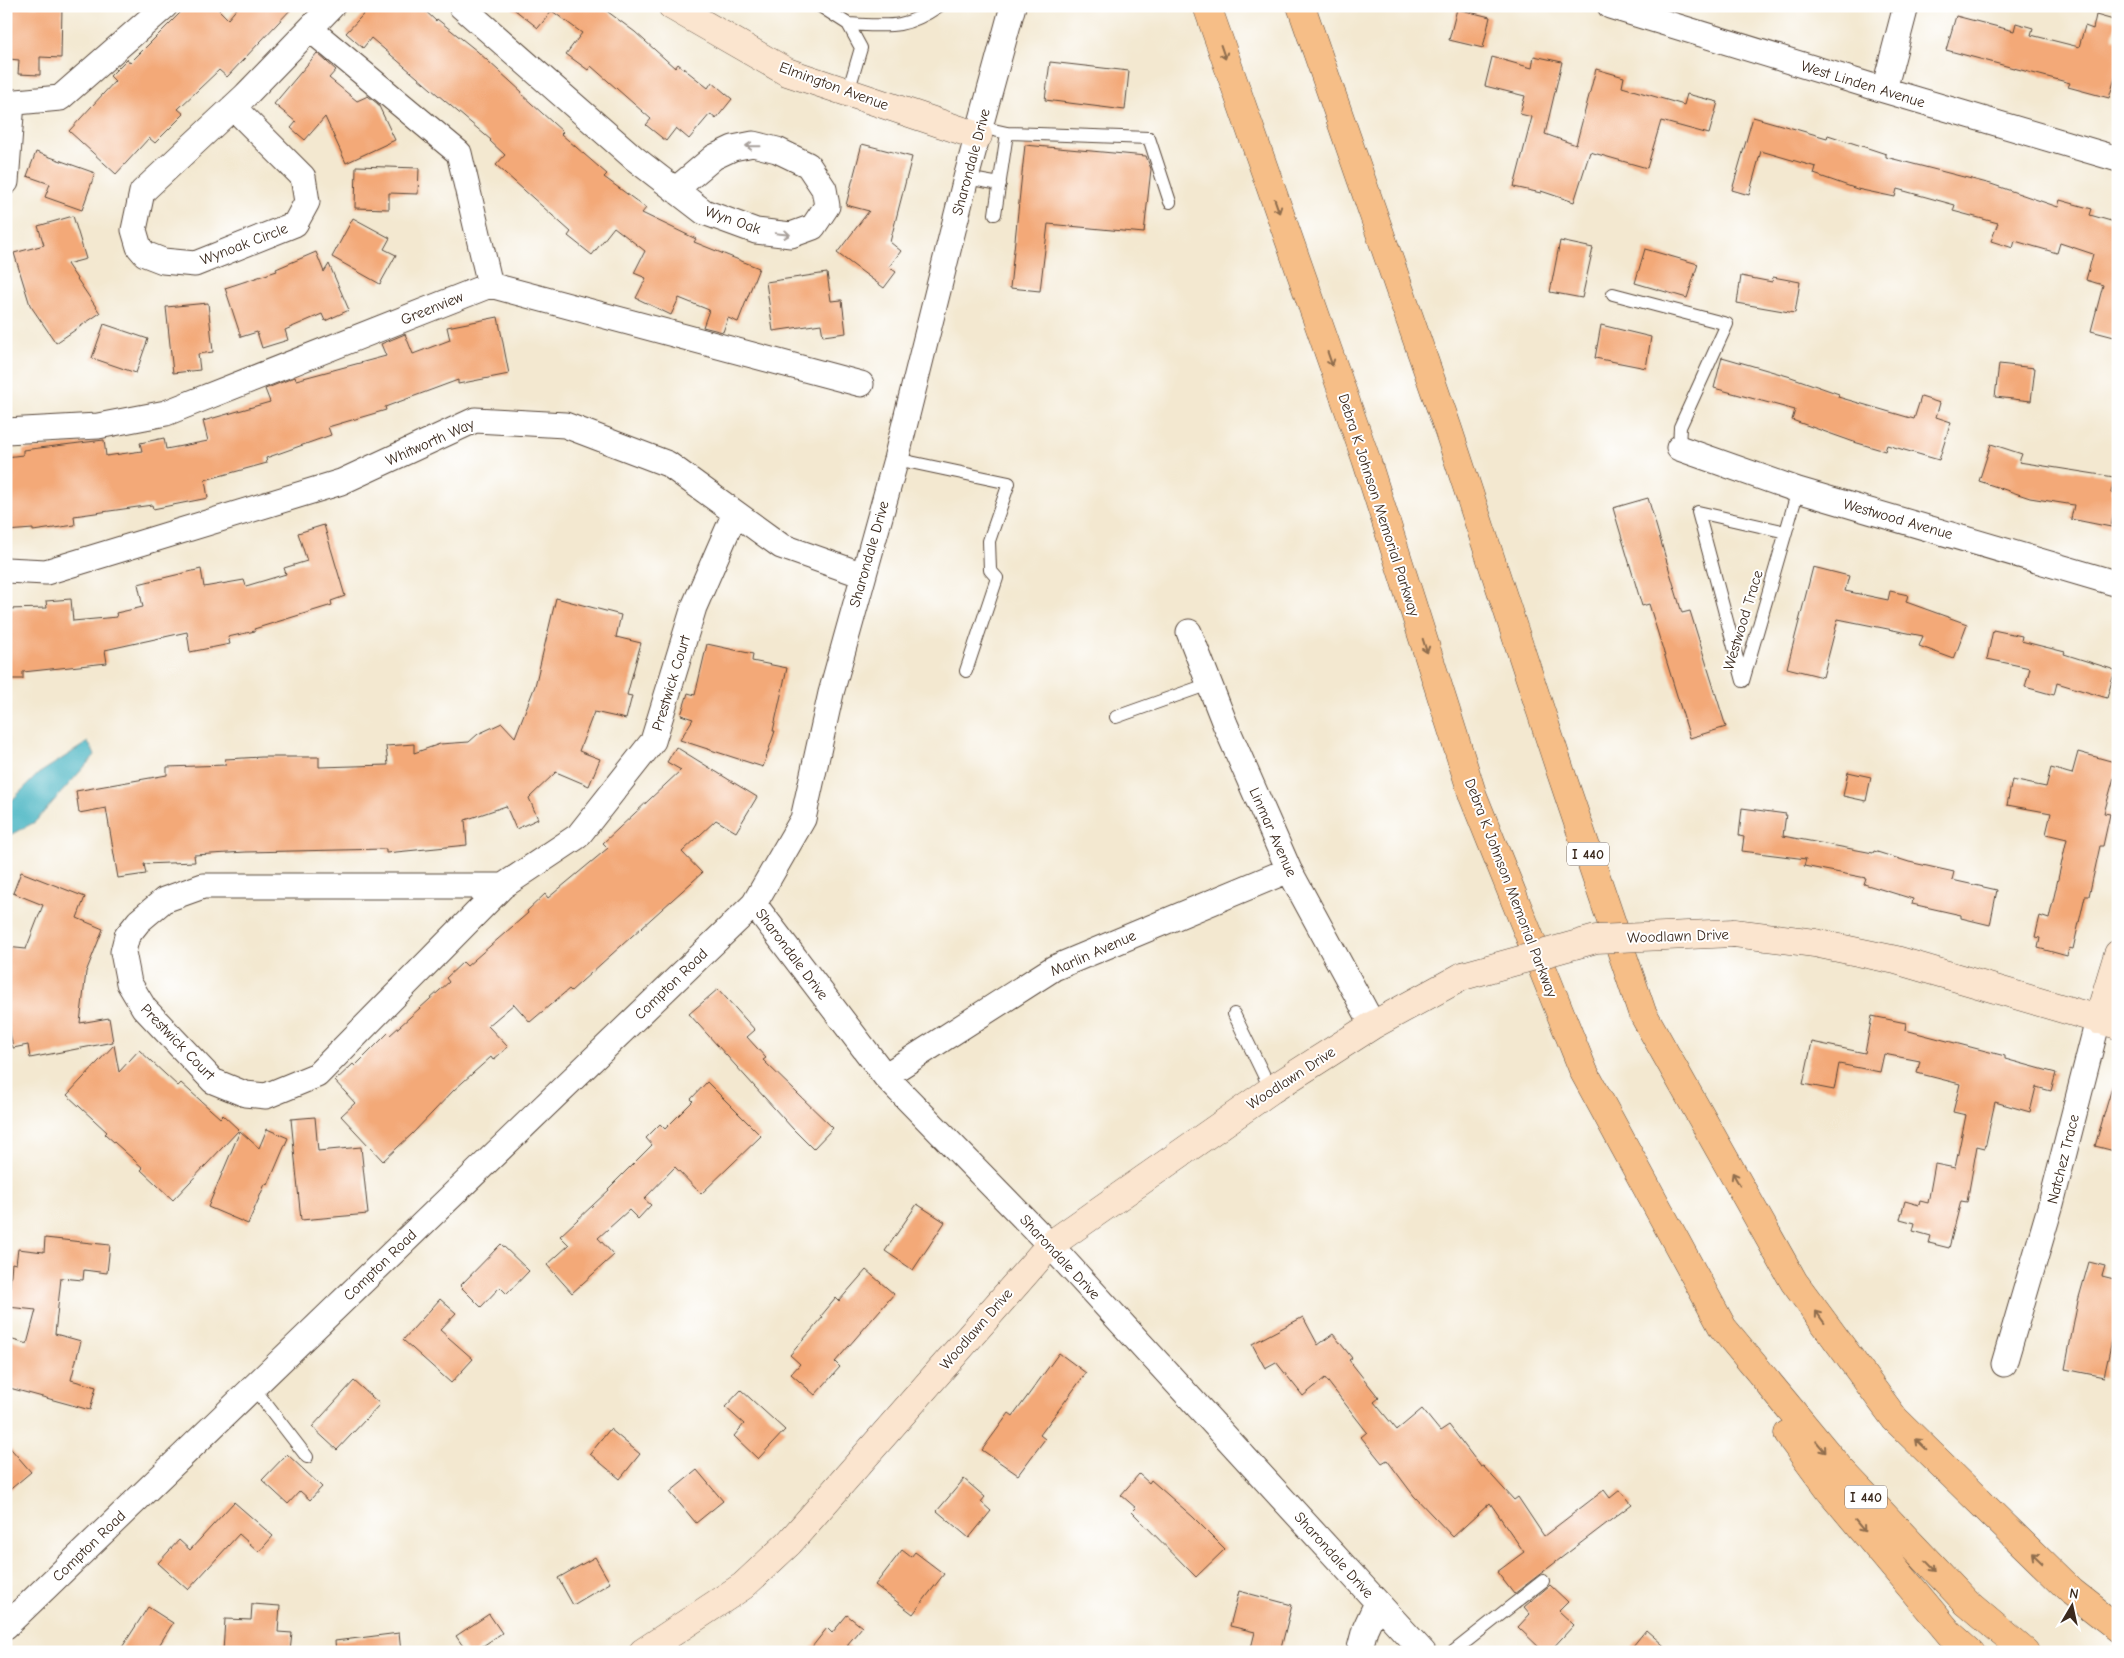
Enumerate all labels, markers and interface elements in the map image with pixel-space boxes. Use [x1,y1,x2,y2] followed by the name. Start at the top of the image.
[1219,44,1228,60] one-way arrow
[1799,57,1928,112] street label: West Linden Avenue
[777,58,892,114] street label: Elmington Avenue
[948,106,994,217] street label: Sharondale Drive
[745,141,761,151] one-way arrow
[1273,197,1282,213] one-way arrow
[703,202,764,238] street label: Wyn Oak
[198,219,291,269] street label: Wynoak Circle
[775,229,791,239] one-way arrow
[398,287,466,329] street label: Greenview
[1326,351,1336,367] one-way arrow
[1334,391,1424,619] street label: Debra K Johnson Memorial Parkway
[383,414,477,470] street label: Whitworth Way
[1841,495,1955,543] street label: Westwood Avenue
[845,498,893,609] street label: Sharondale Drive
[1719,567,1767,672] street label: Westwood Trace
[648,632,694,733] street label: Prestwick Court
[1421,638,1431,654] one-way arrow
[1461,776,1561,1000] street label: Debra K Johnson Memorial Parkway
[1245,784,1301,880] street label: Linmar Avenue
[1567,842,1609,866] road number: I 440
[752,905,833,1004] street label: Sharondale Drive
[1627,925,1730,947] street label: Woodlawn Drive
[1047,926,1139,980] street label: Marlin Avenue
[631,945,711,1023] street label: Compton Road
[137,1000,219,1084] street label: Prestwick Court
[1243,1042,1339,1113] street label: Woodlawn Drive
[2043,1112,2083,1206] street label: Natchez Trace
[1731,1171,1741,1186] one-way arrow
[1016,1211,1104,1304] street label: Sharondale Drive
[340,1226,420,1304] street label: Compton Road
[936,1284,1017,1373] street label: Woodlawn Drive
[1815,1310,1825,1324] one-way arrow
[1915,1438,1927,1450] one-way arrow
[1815,1440,1826,1453] one-way arrow
[1845,1485,1887,1508] road number: I 440
[49,1507,129,1585] street label: Compton Road
[1291,1508,1378,1602] street label: Sharondale Drive
[1854,1520,1866,1533] one-way arrow
[2031,1552,2044,1564] one-way arrow
[1925,1560,1937,1572] one-way arrow
[2046,1580,2096,1630] north arrow
[2068,1585,2080,1603] text: N

